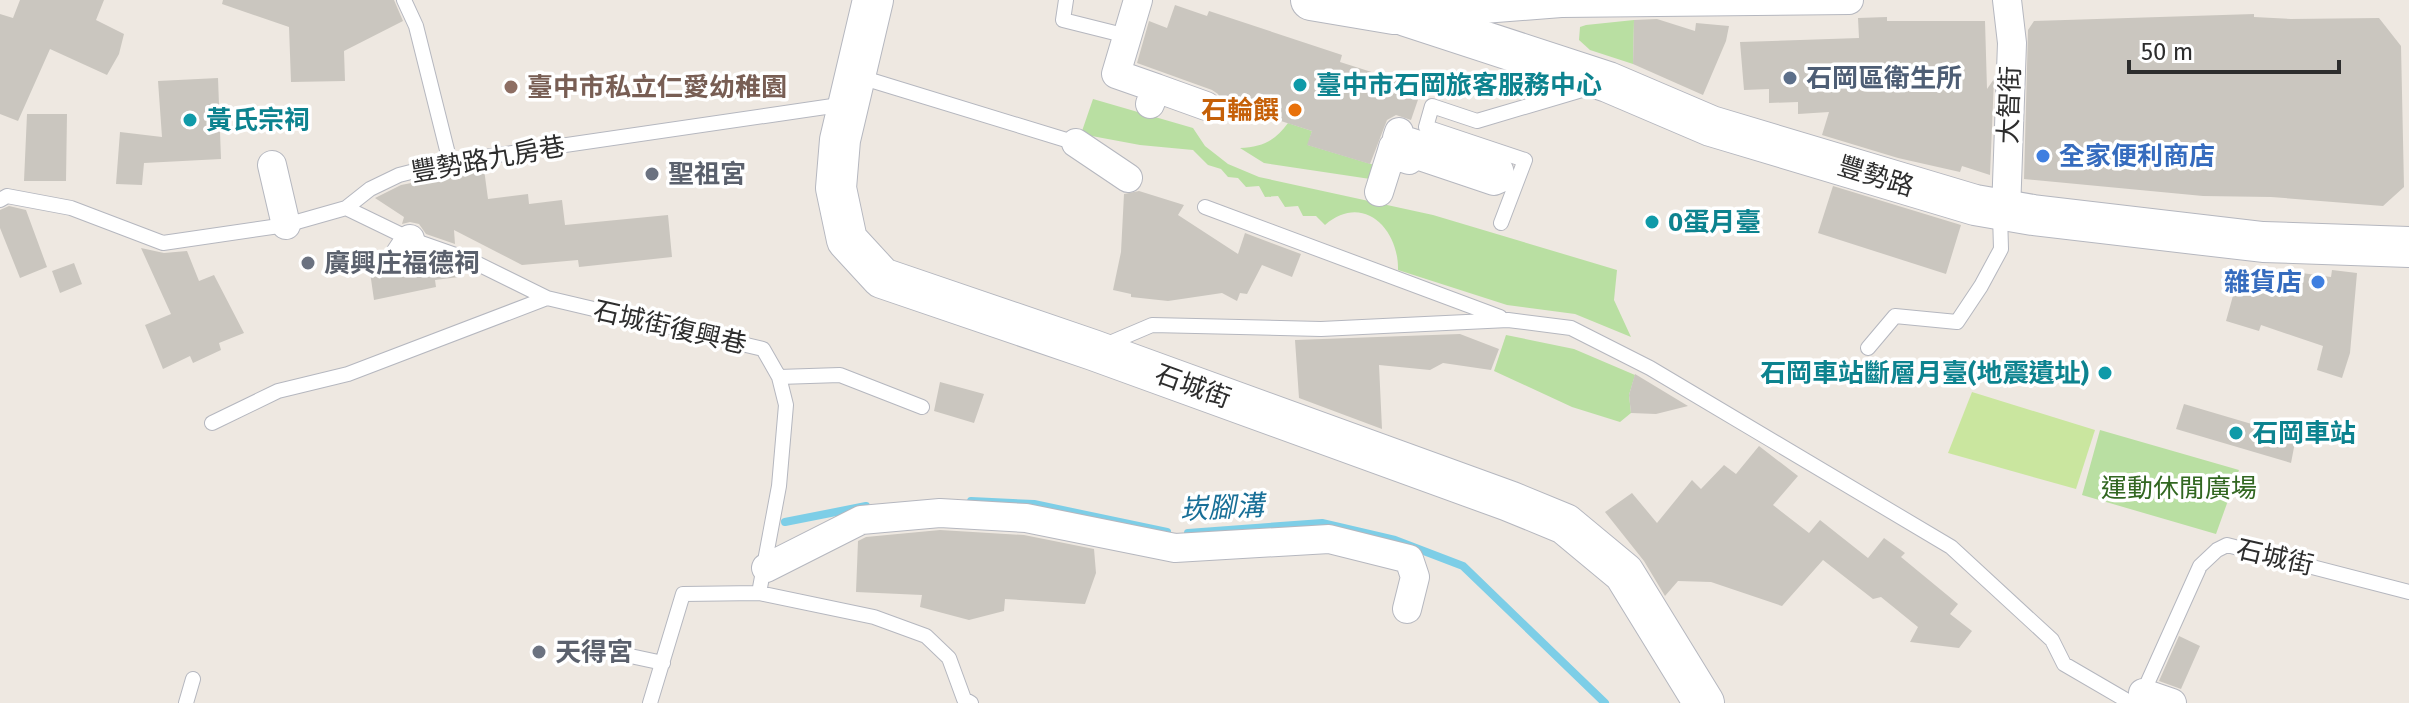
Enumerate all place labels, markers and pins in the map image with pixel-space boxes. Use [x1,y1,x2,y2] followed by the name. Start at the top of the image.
[1806,63,1962,94] place label: 石岡區衛生所
[1781,69,1799,87] marker: 石岡區衛生所
[1316,70,1602,101] place label: 臺中市石岡旅客服務中心
[527,72,787,103] place label: 臺中市私立仁愛幼稚園
[1291,76,1309,94] marker: 臺中市石岡旅客服務中心
[502,78,520,96] marker: 臺中市私立仁愛幼稚園
[1201,95,1279,126] place label: 石輪饌
[1286,101,1304,119] marker: 石輪饌
[206,105,310,136] place label: 黃氏宗祠
[181,111,199,129] marker: 黃氏宗祠
[2059,141,2215,172] place label: 全家便利商店
[2034,147,2052,165] marker: 全家便利商店
[668,159,746,190] place label: 聖祖宮
[643,165,661,183] marker: 聖祖宮
[1668,207,1761,238] place label: 0蛋月臺
[1643,213,1661,231] marker: 0蛋月臺
[324,248,480,279] place label: 廣興庄福德祠
[299,254,317,272] marker: 廣興庄福德祠
[2224,267,2302,298] place label: 雜貨店
[2309,273,2327,291] marker: 雜貨店
[1760,358,2089,389] place label: 石岡車站斷層月臺(地震遺址)
[2096,364,2114,382] marker: 石岡車站斷層月臺(地震遺址)
[2252,418,2356,449] place label: 石岡車站
[2227,424,2245,442] marker: 石岡車站
[555,637,633,668] place label: 天得宮
[530,643,548,661] marker: 天得宮

